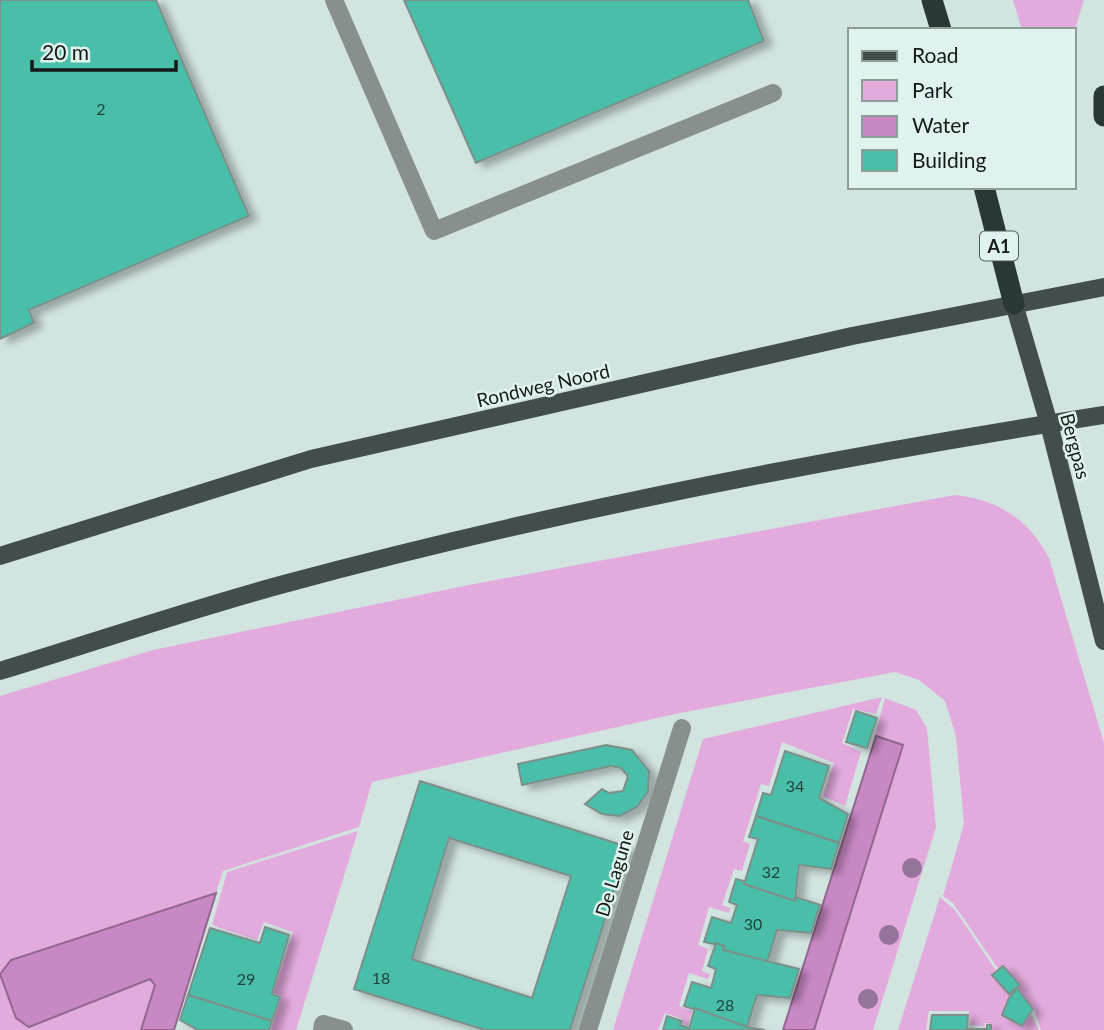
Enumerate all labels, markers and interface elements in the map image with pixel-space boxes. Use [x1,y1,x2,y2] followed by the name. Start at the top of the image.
[32,28,175,72] scale bar
[848,28,1076,189] legend
[42,39,89,64] text: 20 m
[912,42,959,67] text: Road
[912,77,953,102] text: Park
[96,99,106,118] house number: 2
[912,112,969,137] text: Water
[912,147,987,172] text: Building
[980,232,1018,260] road number: A1
[474,359,612,411] street label: Rondweg Noord
[1056,411,1096,481] street label: Bergpas
[786,776,804,795] house number: 34
[590,827,638,919] street label: De Lagune
[762,862,780,881] house number: 32
[744,914,762,933] house number: 30
[372,968,390,987] house number: 18
[237,969,255,988] house number: 29
[716,995,734,1014] house number: 28

